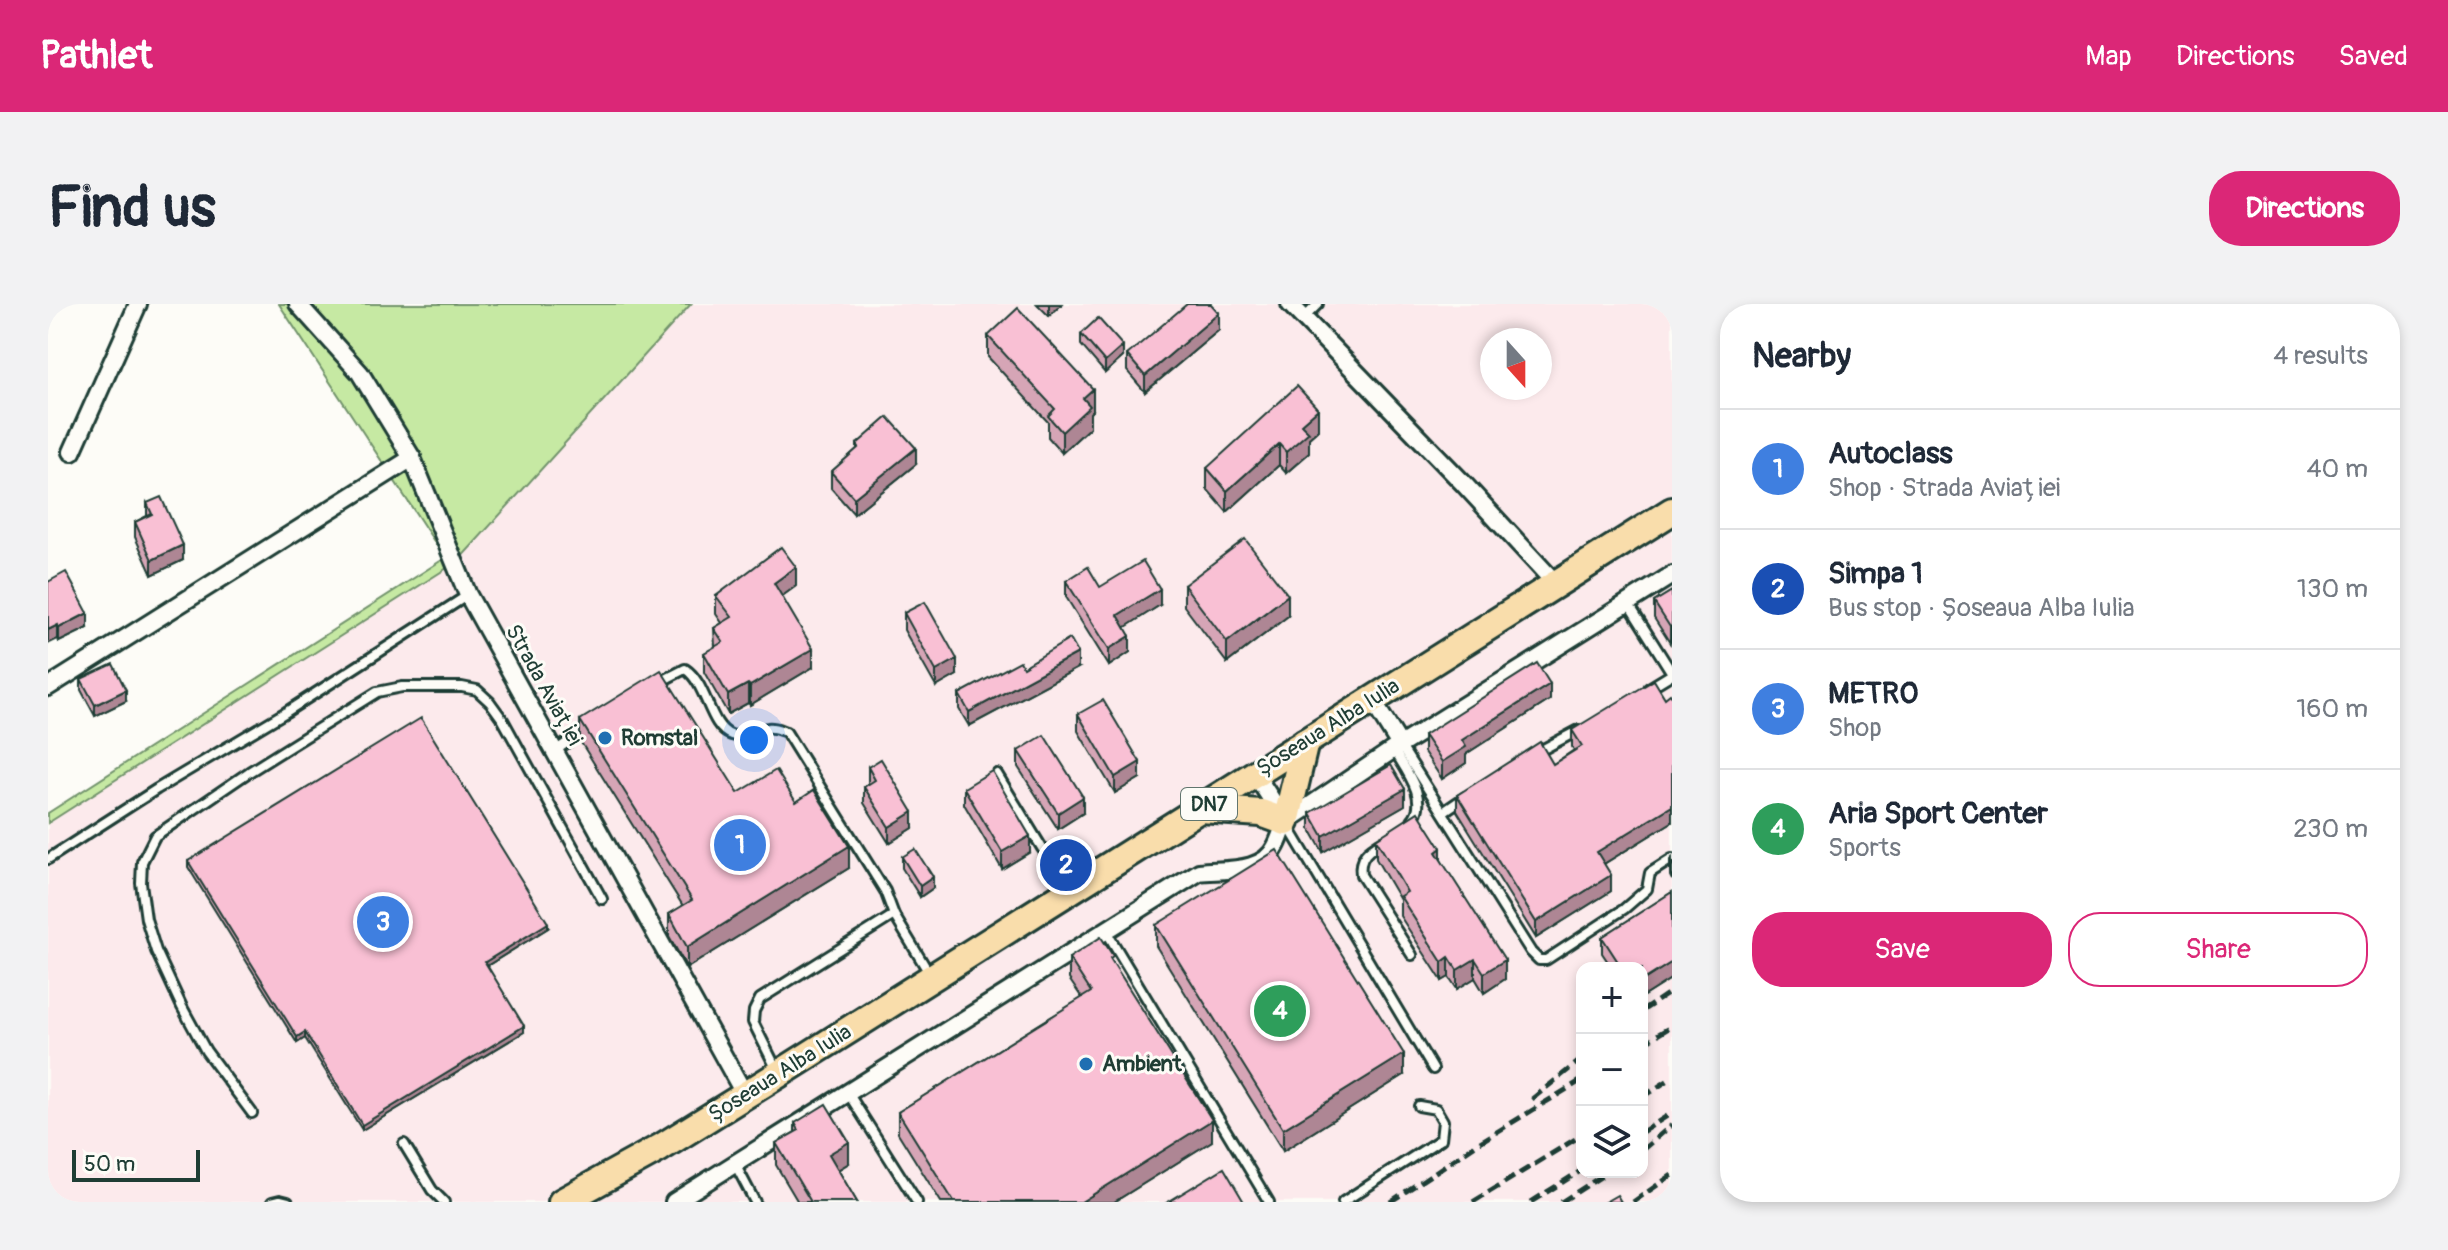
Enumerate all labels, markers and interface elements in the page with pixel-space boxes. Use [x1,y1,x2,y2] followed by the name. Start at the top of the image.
[40,32,152,80] text: Pathlet
[2085,39,2132,74] text: Map
[2176,39,2295,74] text: Directions
[2339,39,2408,74] text: Saved
[2209,171,2400,246] button: Directions
[48,174,216,243] text: Find us
[1480,328,1552,400] north arrow
[1752,335,1851,378] text: Nearby
[2273,340,2368,372] text: 4 results
[1828,435,1953,472] text: Autoclass
[1773,453,1783,485] text: 1
[2306,453,2368,485] text: 40 m
[1828,472,2060,504] text: Shop · Strada Aviației
[1828,555,1923,592] text: Simpa 1
[1771,573,1785,605] text: 2
[2297,573,2368,605] text: 130 m
[1828,592,2135,624] text: Bus stop · Șoseaua Alba Iulia
[499,619,589,751] street label: Strada Aviației
[1251,672,1405,782] street label: Șoseaua Alba Iulia
[1828,675,1918,712] text: METRO
[1771,693,1785,725] text: 3
[2296,693,2368,725] text: 160 m
[1828,712,1882,744] text: Shop
[734,720,774,760] your location
[621,724,698,752] place label: Romstal
[596,729,614,747] marker: Romstal
[1181,788,1237,820] road number: DN7
[1828,795,2048,832] text: Aria Sport Center
[1770,813,1786,845] text: 4
[2293,813,2368,845] text: 230 m
[714,815,766,875] pin: 1
[1828,832,1901,864] text: Sports
[1040,835,1092,895] pin: 2
[357,892,409,952] pin: 3
[1752,912,2052,987] button: Save
[2068,912,2368,987] button: Share
[1576,962,1648,1178] map controls
[1576,962,1648,1034] button: +
[1254,981,1306,1041] pin: 4
[703,1018,857,1128] street label: Șoseaua Alba Iulia
[1576,1034,1648,1106] button: −
[1102,1050,1183,1078] place label: Ambient
[1077,1055,1095,1073] marker: Ambient
[1576,1106,1648,1178] button: layers
[72,1146,200,1182] scale bar
[84,1150,135,1178] text: 50 m

